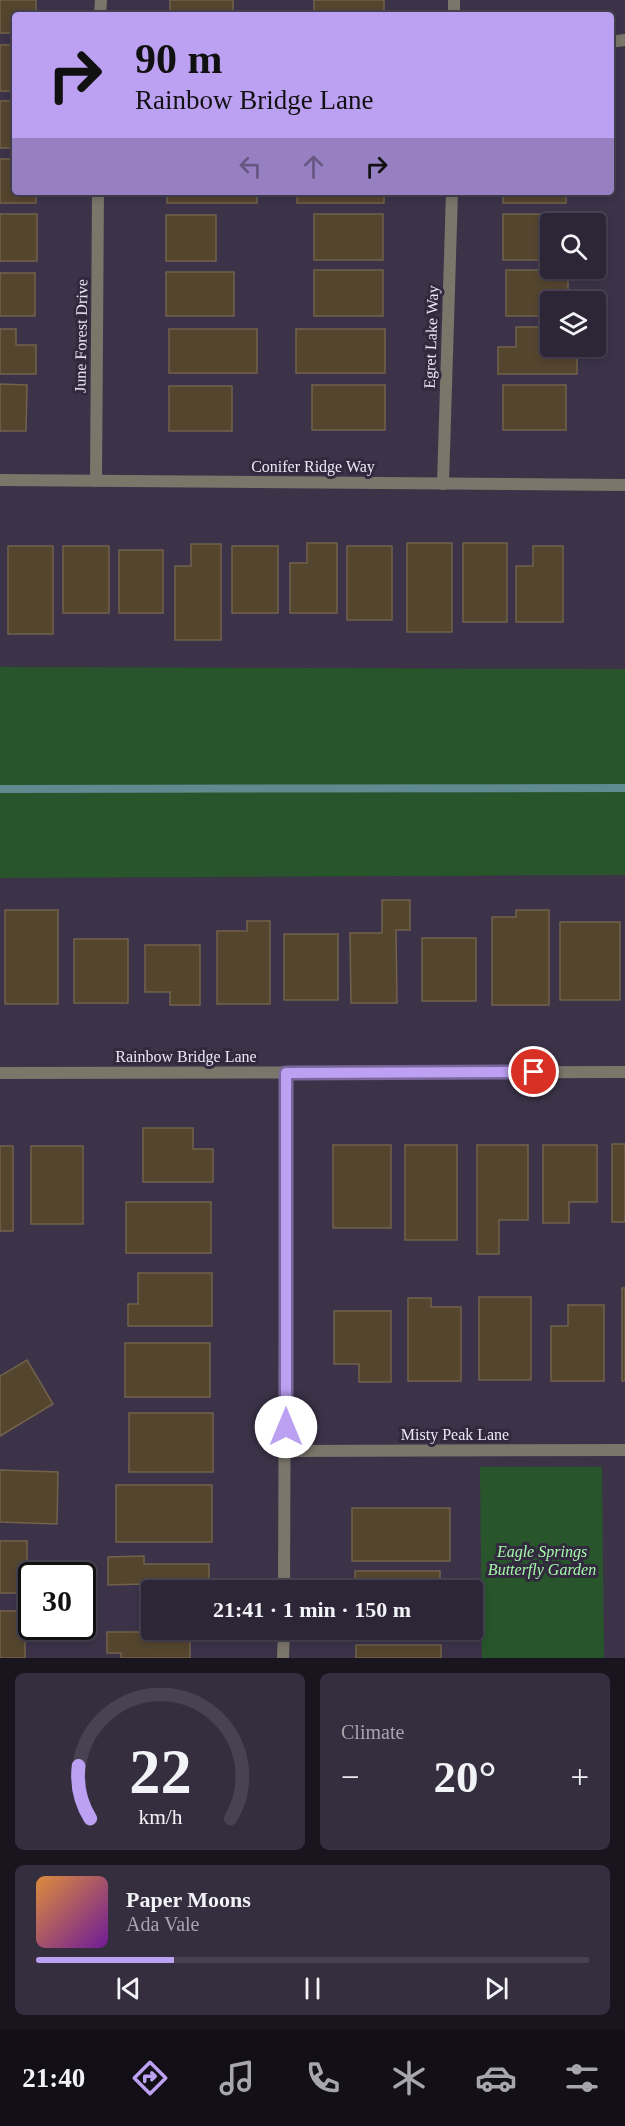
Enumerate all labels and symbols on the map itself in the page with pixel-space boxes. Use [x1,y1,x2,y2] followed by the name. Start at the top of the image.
[72,279,90,393] street label: June Forest Drive
[421,285,442,389] street label: Egret Lake Way
[251,458,375,476] street label: Conifer Ridge Way
[508,1046,559,1097] pin
[115,1048,257,1066] street label: Rainbow Bridge Lane
[254,1395,318,1459] position arrow
[401,1426,509,1444] street label: Misty Peak Lane
[488,1543,596,1579] park label: Eagle Springs Butterfly Garden
[18,1562,96,1640] speed limit sign: 30

